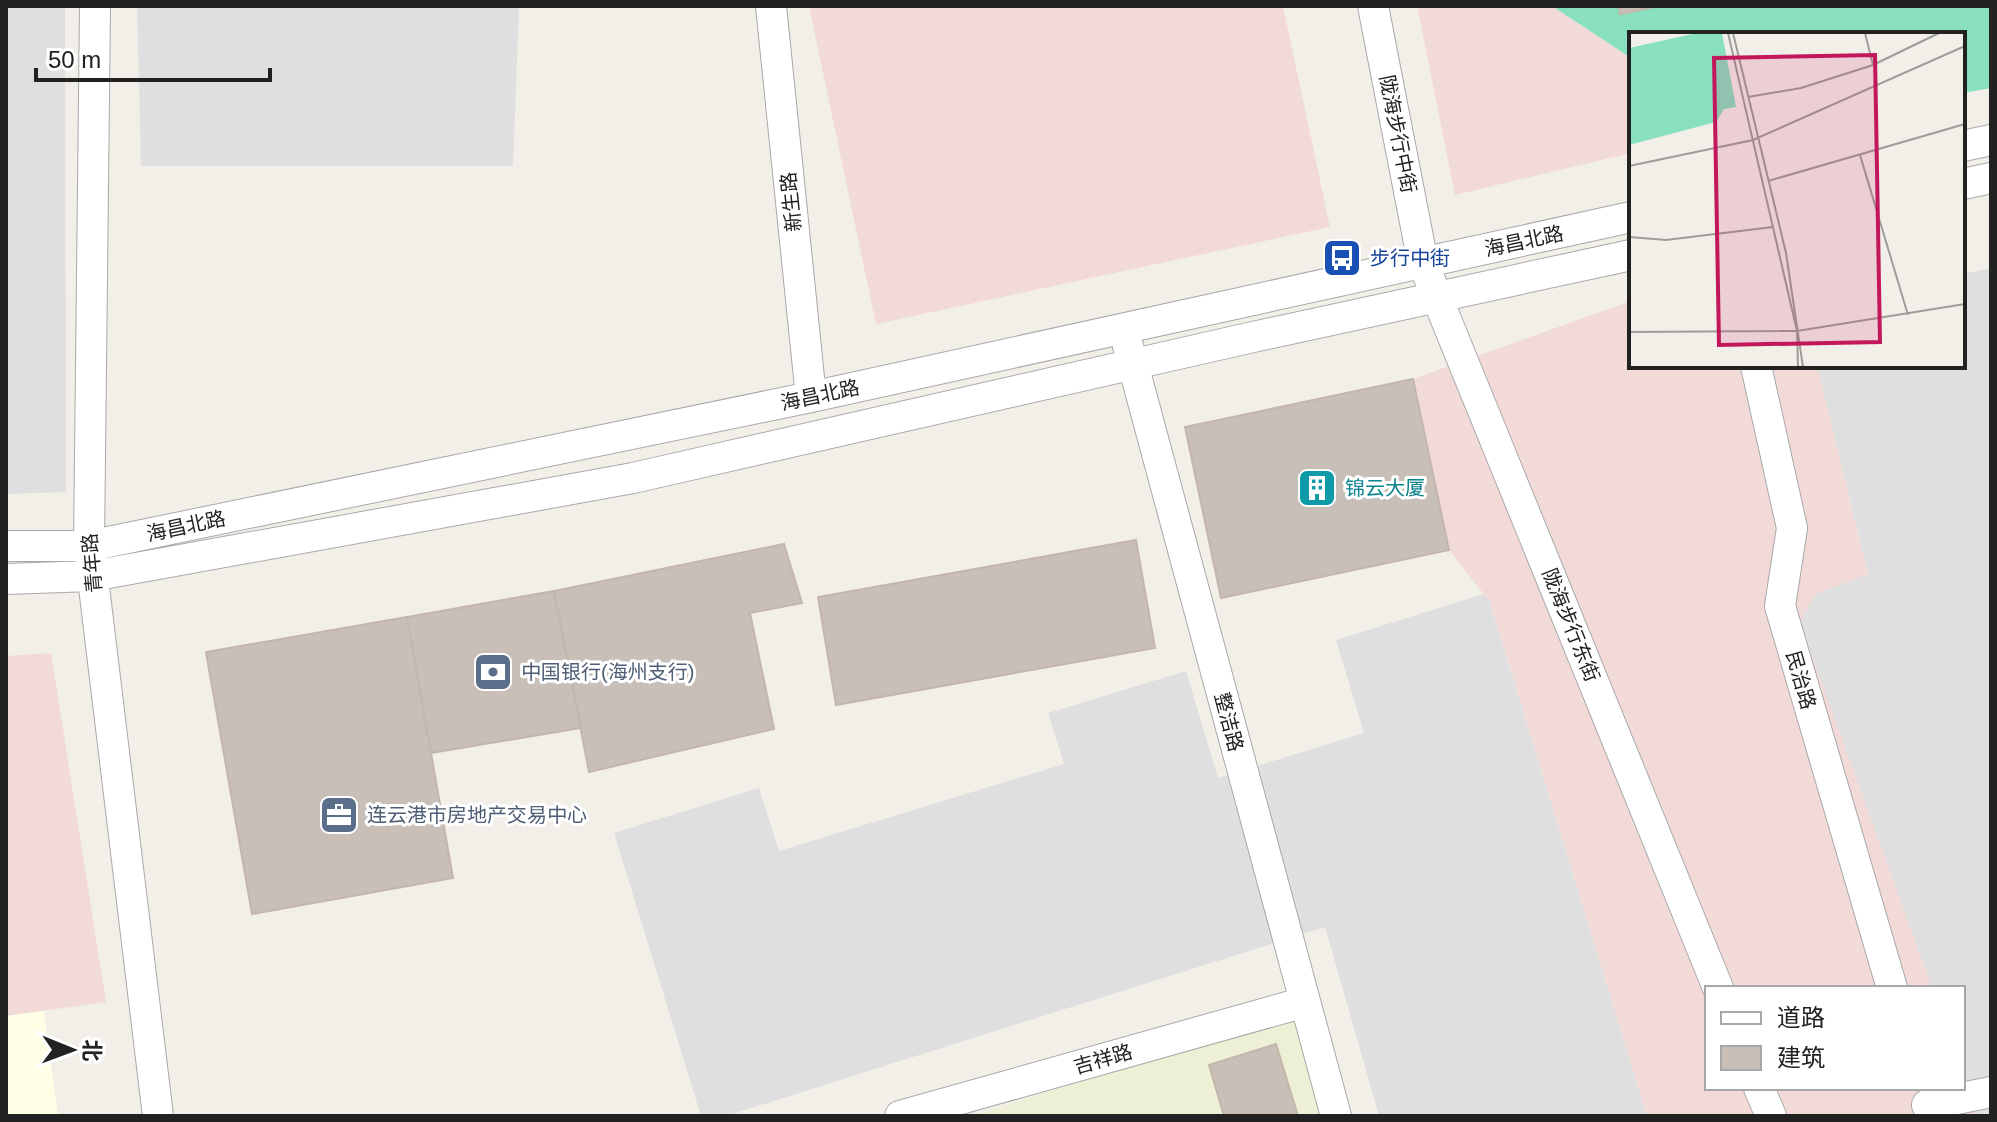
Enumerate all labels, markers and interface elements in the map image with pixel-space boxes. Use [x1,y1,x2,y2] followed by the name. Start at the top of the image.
[36,32,270,82] scale bar
[1629,32,1965,368] inset map
[48,46,101,73] text: 50 m
[1376,73,1420,195] street label: 陇海步行中街
[777,171,805,233] street label: 新生路
[1483,222,1565,260] street label: 海昌北路
[1321,237,1363,279] bus stop icon: 步行中街
[1370,247,1450,269] place label: 步行中街
[779,376,861,414] street label: 海昌北路
[1296,467,1338,509] building icon: 锦云大厦
[1345,477,1425,499] place label: 锦云大厦
[145,507,227,545] street label: 海昌北路
[78,532,106,594] street label: 青年路
[1538,565,1604,685] street label: 陇海步行东街
[1782,648,1820,712] street label: 民治路
[472,651,514,693] bank icon: 中国银行(海州支行)
[521,661,694,683] place label: 中国银行(海州支行)
[1211,690,1247,754] street label: 整洁路
[318,794,360,836] office icon: 连云港市房地产交易中心
[367,804,587,826] place label: 连云港市房地产交易中心
[1705,986,1965,1090] legend
[1777,1004,1825,1031] text: 道路
[32,1010,112,1090] north arrow
[79,1039,104,1062] text: 北
[1071,1040,1135,1078] street label: 吉祥路
[1777,1044,1825,1071] text: 建筑

